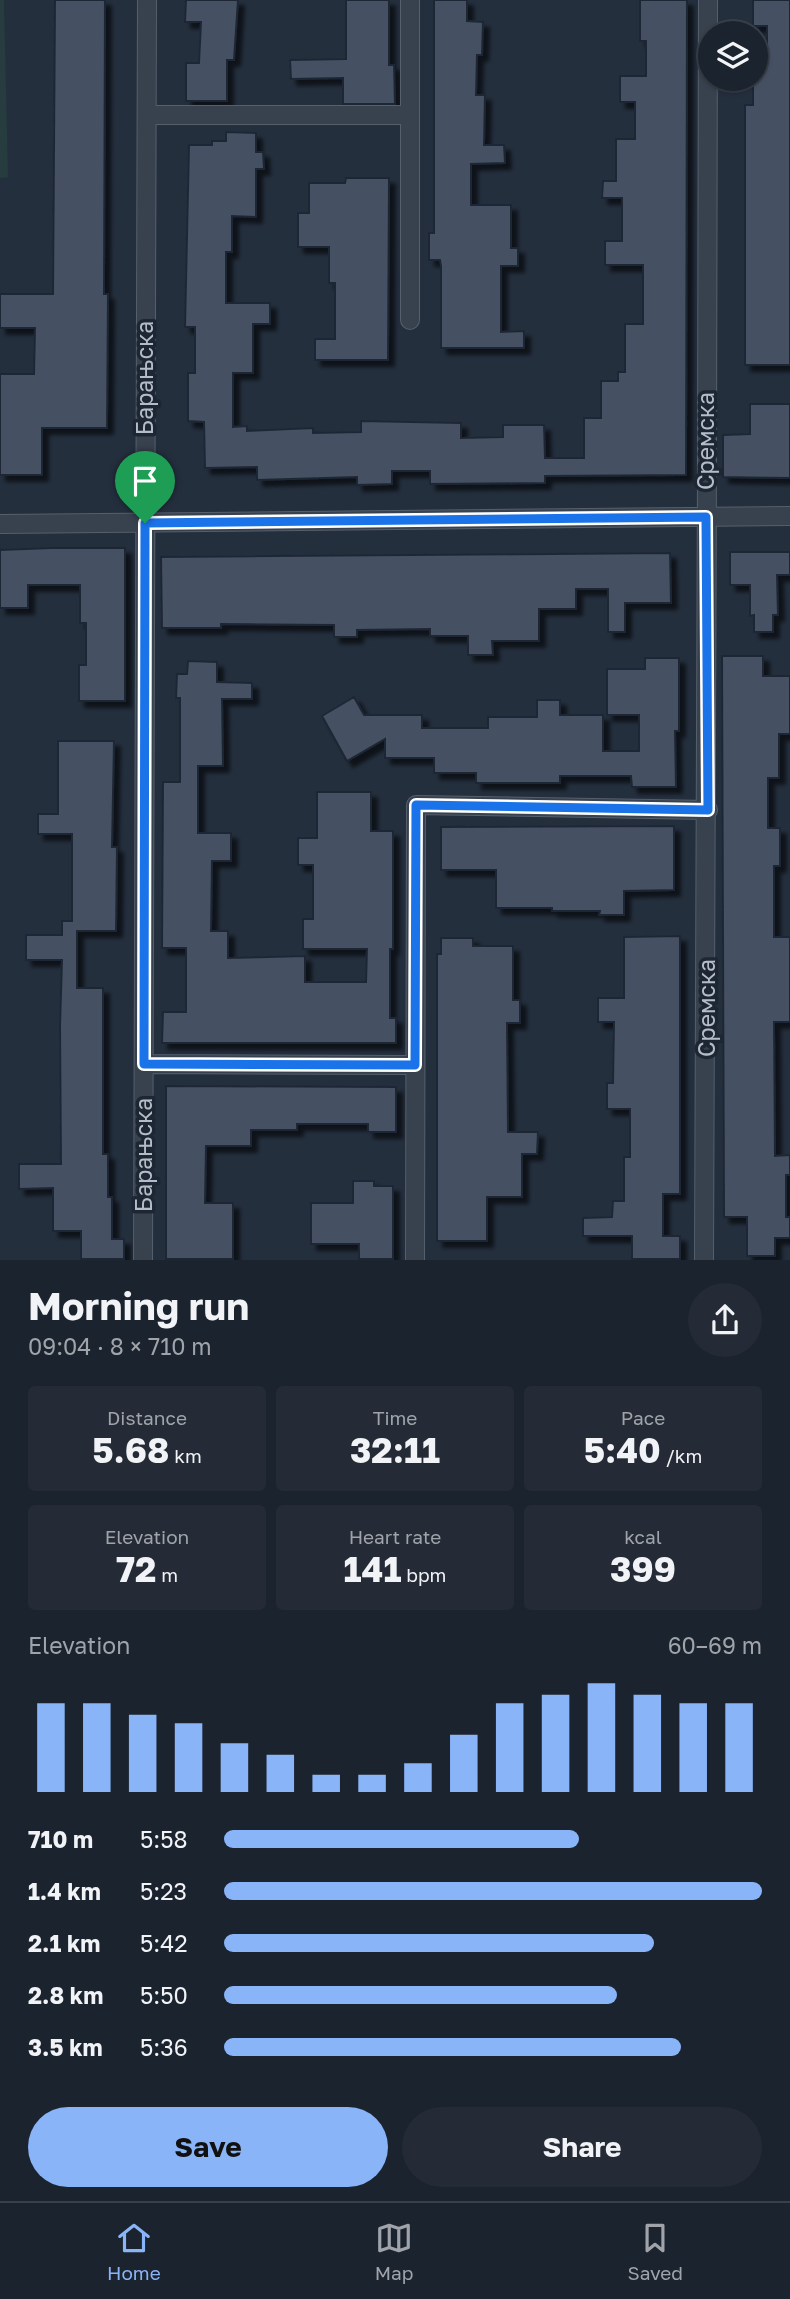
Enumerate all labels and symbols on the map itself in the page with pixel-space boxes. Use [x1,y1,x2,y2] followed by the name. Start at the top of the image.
[130,321,158,435] street label: Барањска
[691,392,719,490] street label: Сремска
[115,451,175,523] pin
[692,959,720,1057] street label: Сремска
[129,1098,157,1212] street label: Барањска

